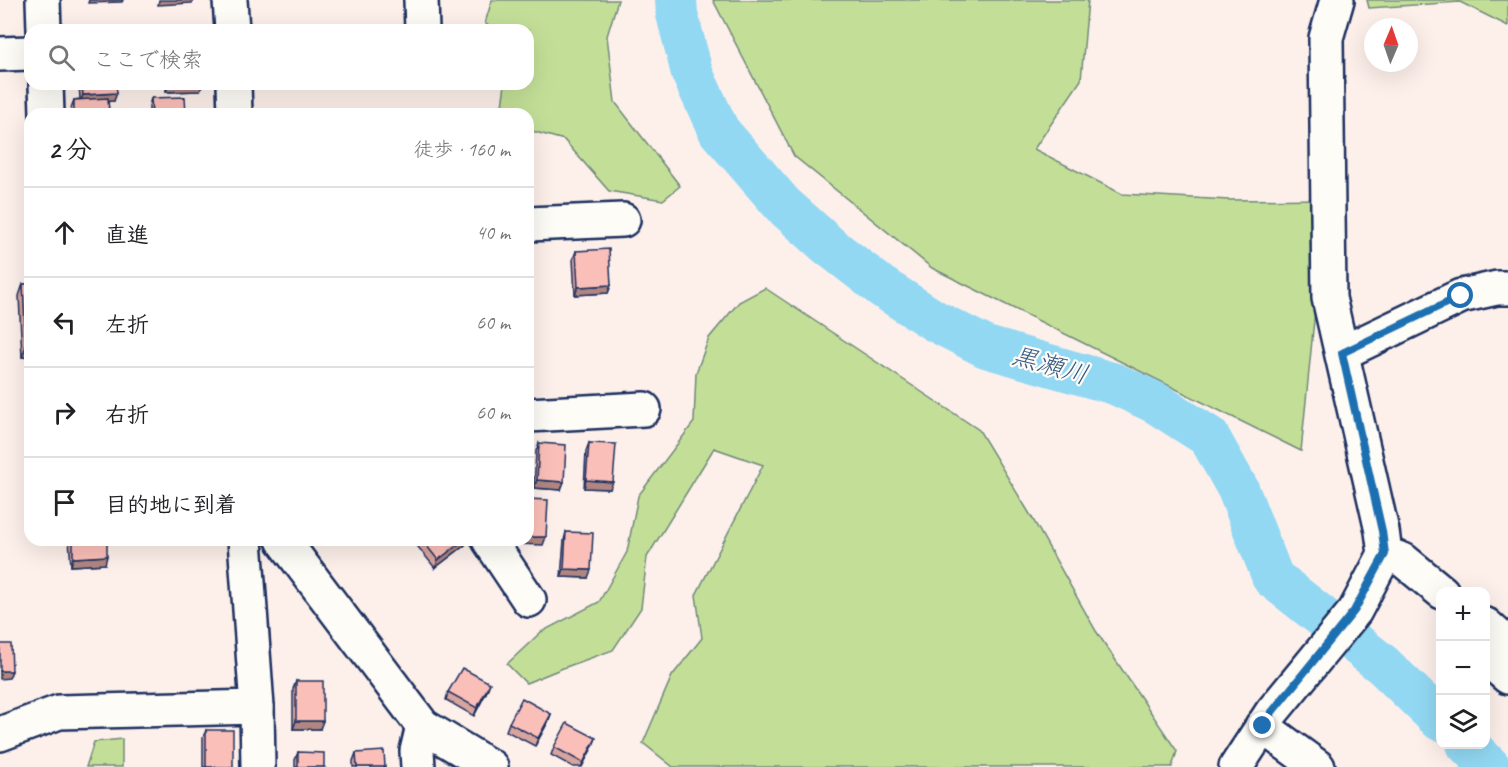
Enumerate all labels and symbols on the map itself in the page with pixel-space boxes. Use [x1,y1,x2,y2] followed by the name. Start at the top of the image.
[1364,18,1418,72] north arrow
[1447,282,1473,308] route start
[1008,338,1092,392] water label: 黒瀬川
[1249,712,1275,738] route end

